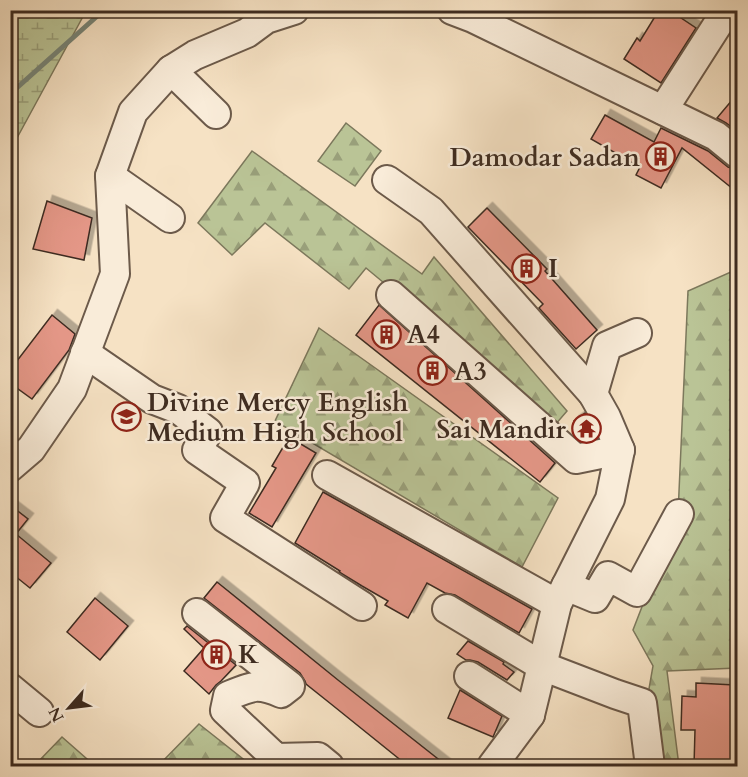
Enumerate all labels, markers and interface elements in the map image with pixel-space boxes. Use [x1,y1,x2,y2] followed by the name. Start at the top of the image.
[449,140,640,175] place label: Damodar Sadan
[645,141,677,173] building icon: Damodar Sadan
[548,251,558,286] place label: I
[511,252,543,284] building icon: I
[407,317,440,352] place label: A4
[370,318,402,350] building icon: A4
[454,354,487,389] place label: A3
[417,355,449,387] building icon: A3
[147,385,408,450] place label: Divine Mercy English Medium High School
[110,401,142,433] school or university icon: Divine Mercy English Medium High School
[436,412,567,447] place label: Sai Mandir
[571,413,603,445] temple icon: Sai Mandir
[238,637,259,672] place label: K
[201,638,233,670] building icon: K
[39,678,99,738] north arrow
[44,703,70,726] text: N

